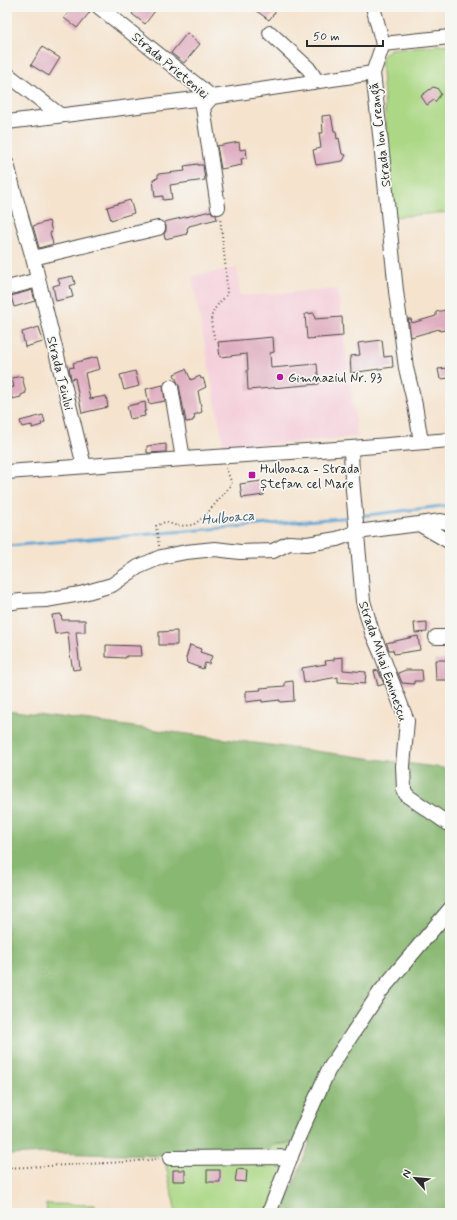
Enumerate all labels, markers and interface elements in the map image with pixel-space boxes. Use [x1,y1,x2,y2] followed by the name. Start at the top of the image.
[307,22,383,48] scale bar
[128,29,212,103] street label: Strada Prieteniei
[313,29,340,45] text: 50 m
[366,81,397,188] street label: Strada Ion Creangă
[42,335,77,412] street label: Strada Teiului
[288,370,383,387] place label: Gimnaziul Nr. 93
[275,372,285,382] marker: Gimnaziul Nr. 93
[260,461,360,493] place label: Hulboaca - Strada Ștefan cel Mare
[247,470,257,480] marker: Hulboaca - Strada Ștefan cel Mare
[201,507,255,529] water label: Hulboaca
[354,599,411,724] street label: Strada Mihai Eminescu
[395,1158,435,1198] north arrow
[399,1167,415,1180] text: N

